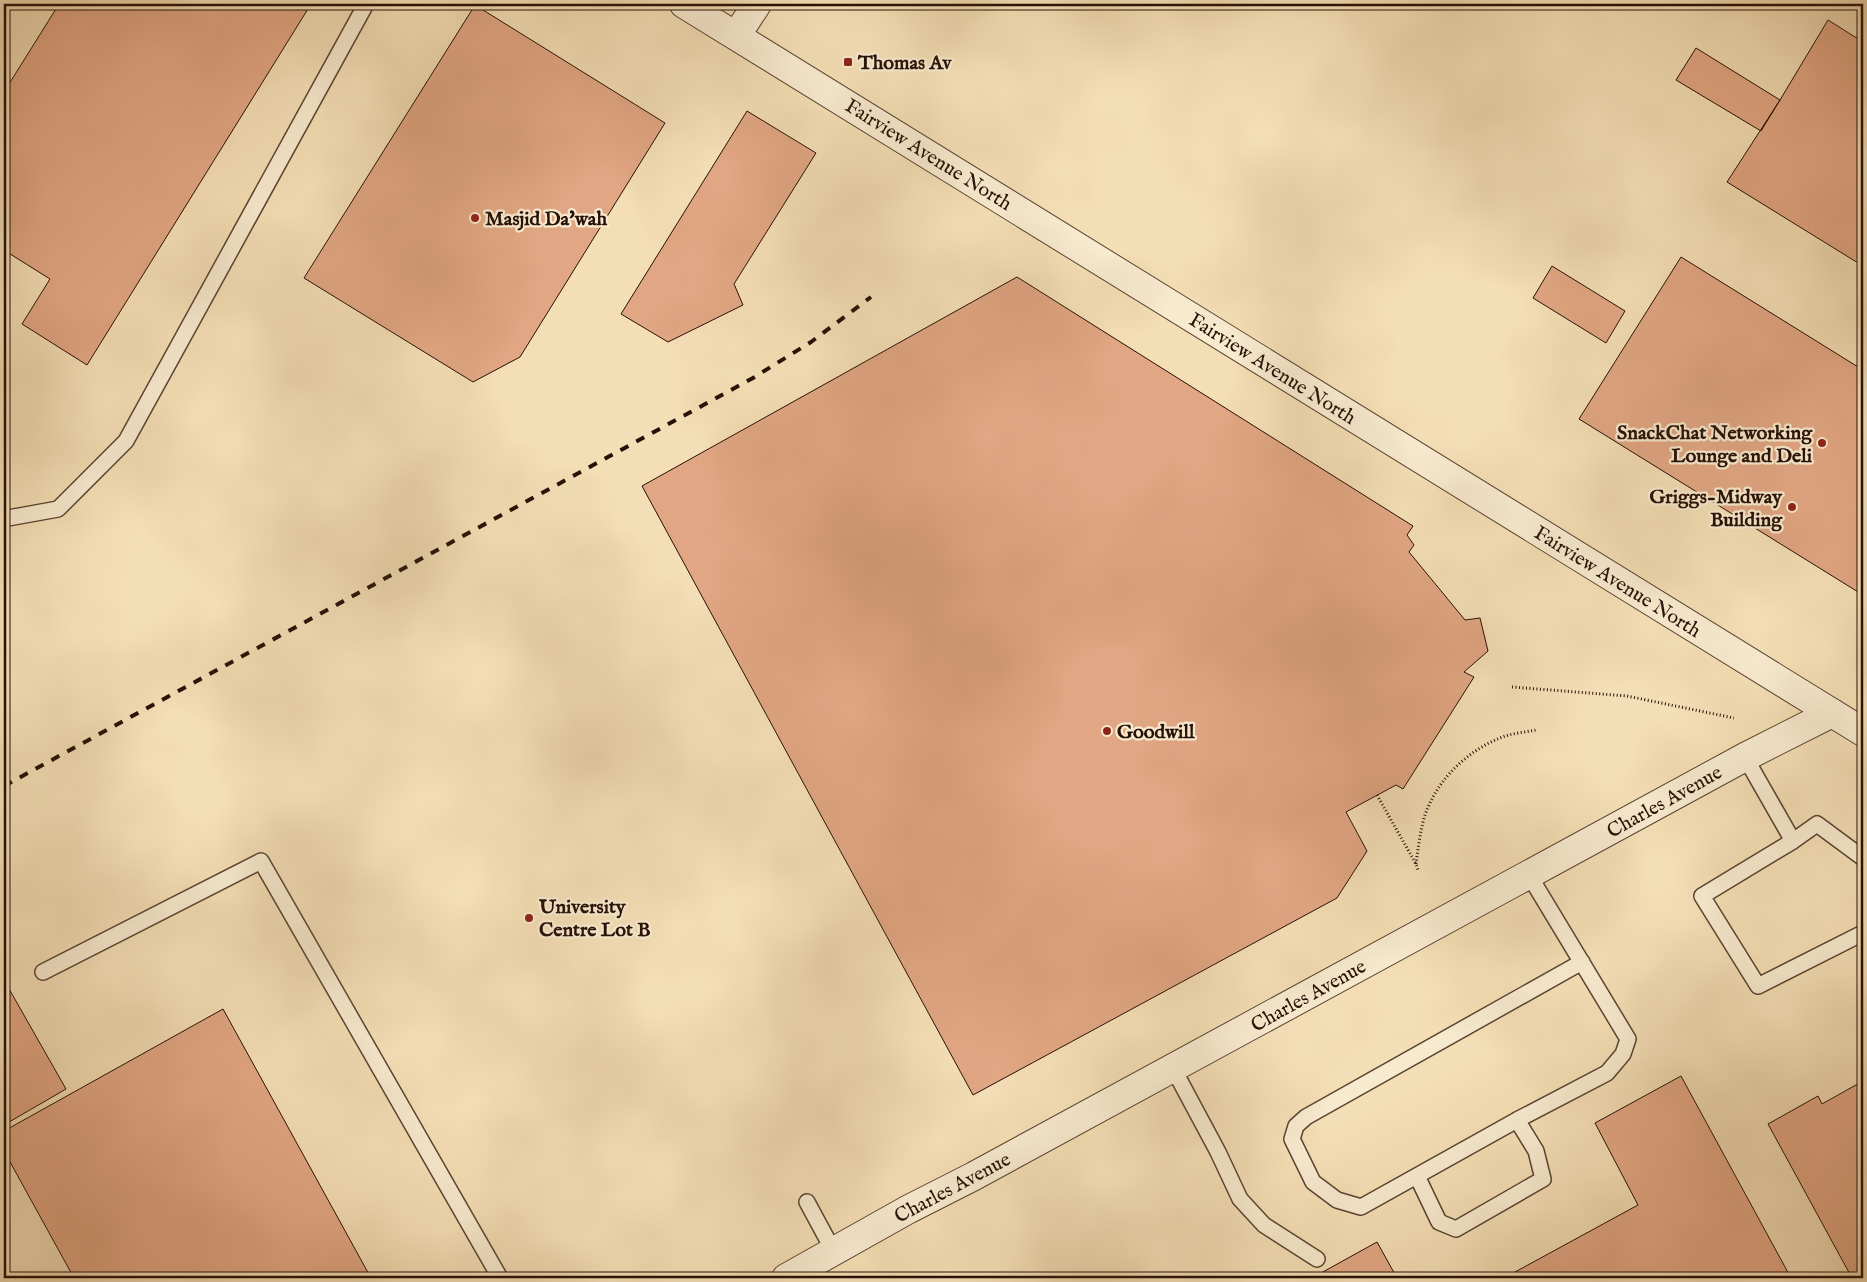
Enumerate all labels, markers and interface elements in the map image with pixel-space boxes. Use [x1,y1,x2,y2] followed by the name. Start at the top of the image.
[857,51,953,76] place label: Thomas Av
[842,56,854,68] marker: Thomas Av
[840,94,1017,217] street label: Fairview Avenue North
[485,207,607,232] place label: Masjid Da'wah
[469,212,481,224] marker: Masjid Da'wah
[1184,308,1361,431] street label: Fairview Avenue North
[1617,421,1813,469] place label: SnackChat Networking Lounge and Deli
[1816,437,1828,449] marker: SnackChat Networking Lounge and Deli
[1649,485,1783,533] place label: Griggs-Midway Building
[1786,501,1798,513] marker: Griggs-Midway Building
[1529,521,1706,644] street label: Fairview Avenue North
[1117,720,1195,745] place label: Goodwill
[1101,725,1113,737] marker: Goodwill
[1603,760,1727,844] street label: Charles Avenue
[538,895,650,943] place label: University Centre Lot B
[523,912,535,924] marker: University Centre Lot B
[1247,954,1371,1038] street label: Charles Avenue
[890,1147,1015,1229] street label: Charles Avenue

